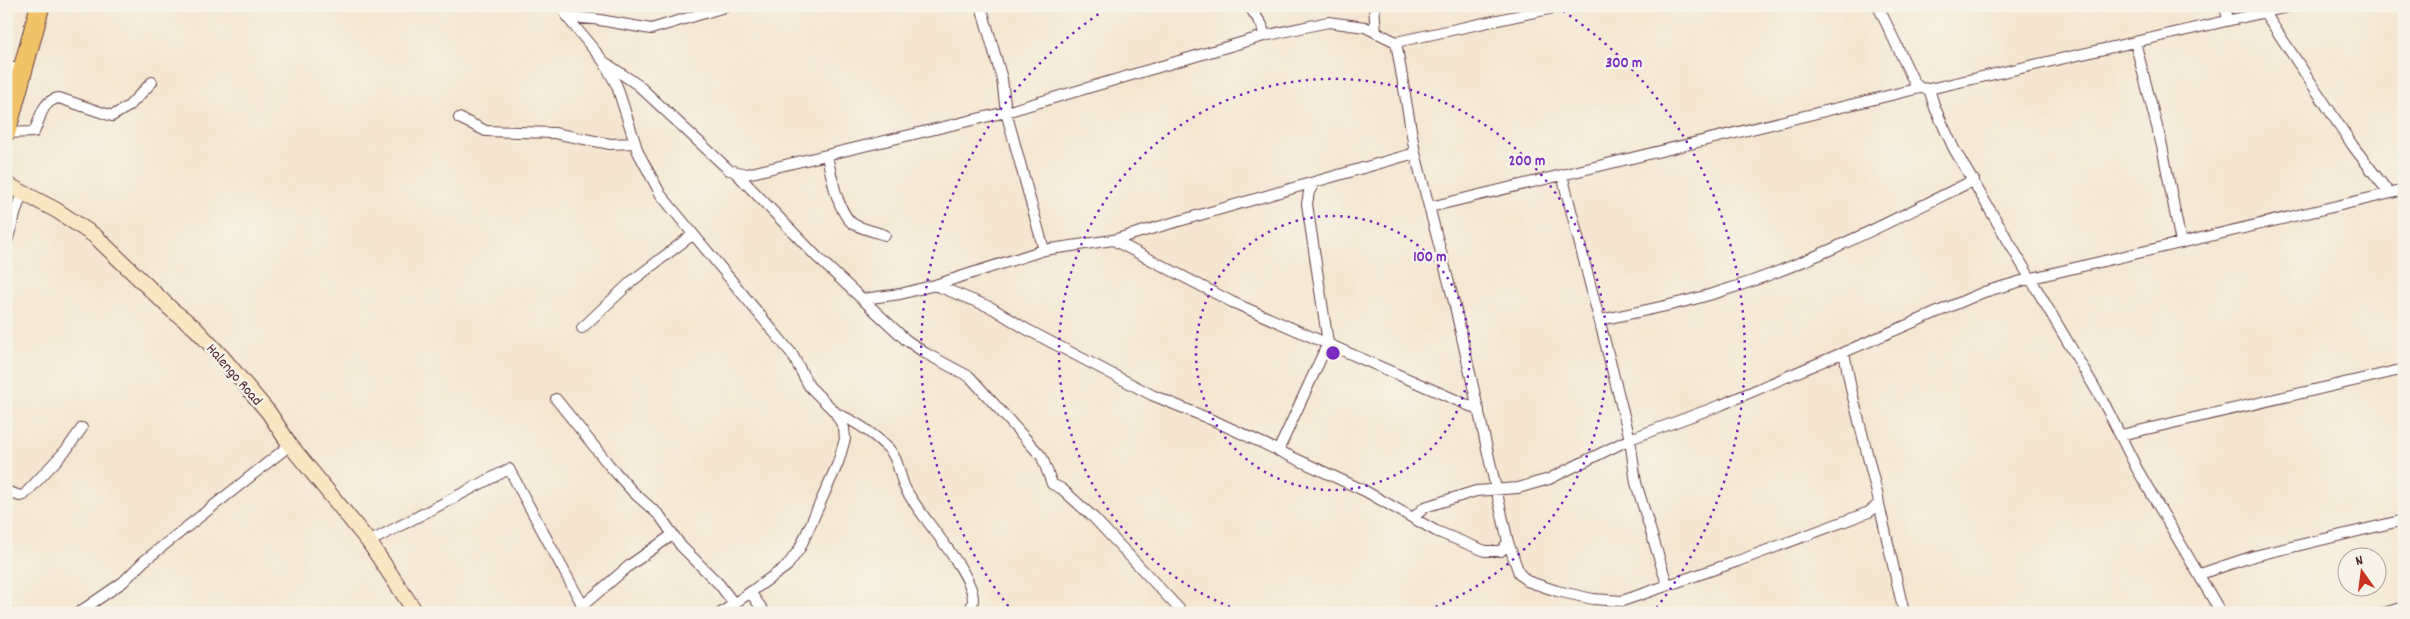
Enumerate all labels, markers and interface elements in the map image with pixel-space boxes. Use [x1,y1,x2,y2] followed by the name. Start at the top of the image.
[1606,53,1642,75] text: 300 m
[1509,151,1545,173] text: 200 m
[1413,247,1447,269] text: 100 m
[200,339,267,411] street label: Halengo Road
[1324,344,1342,362] centre of rings
[2338,546,2388,596] north arrow
[2354,551,2365,572] text: N

